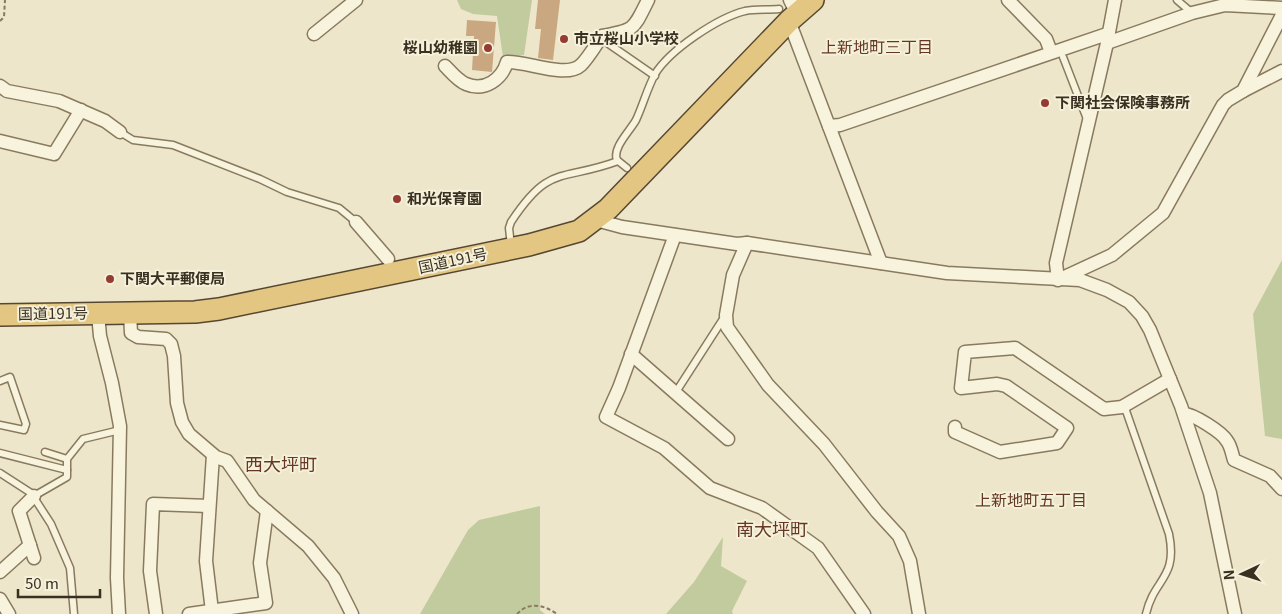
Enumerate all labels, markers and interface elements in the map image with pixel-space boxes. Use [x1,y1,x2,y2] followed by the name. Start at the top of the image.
[574,27,679,48] place label: 市立桜山小学校
[558,33,570,45] marker: 市立桜山小学校
[821,34,933,58] district label: 上新地町三丁目
[403,36,478,57] place label: 桜山幼稚園
[482,42,494,54] marker: 桜山幼稚園
[1055,91,1190,112] place label: 下関社会保険事務所
[1039,97,1051,109] marker: 下関社会保険事務所
[407,187,482,208] place label: 和光保育園
[391,193,403,205] marker: 和光保育園
[416,242,489,277] street label: 国道191号
[120,267,225,288] place label: 下関大平郵便局
[104,273,116,285] marker: 下関大平郵便局
[18,301,88,324] street label: 国道191号
[245,450,317,476] district label: 西大坪町
[975,487,1087,511] district label: 上新地町五丁目
[736,515,808,541] district label: 南大坪町
[1217,549,1267,599] north arrow
[18,566,100,598] scale bar
[1218,569,1238,581] text: N
[25,572,59,593] text: 50 m

